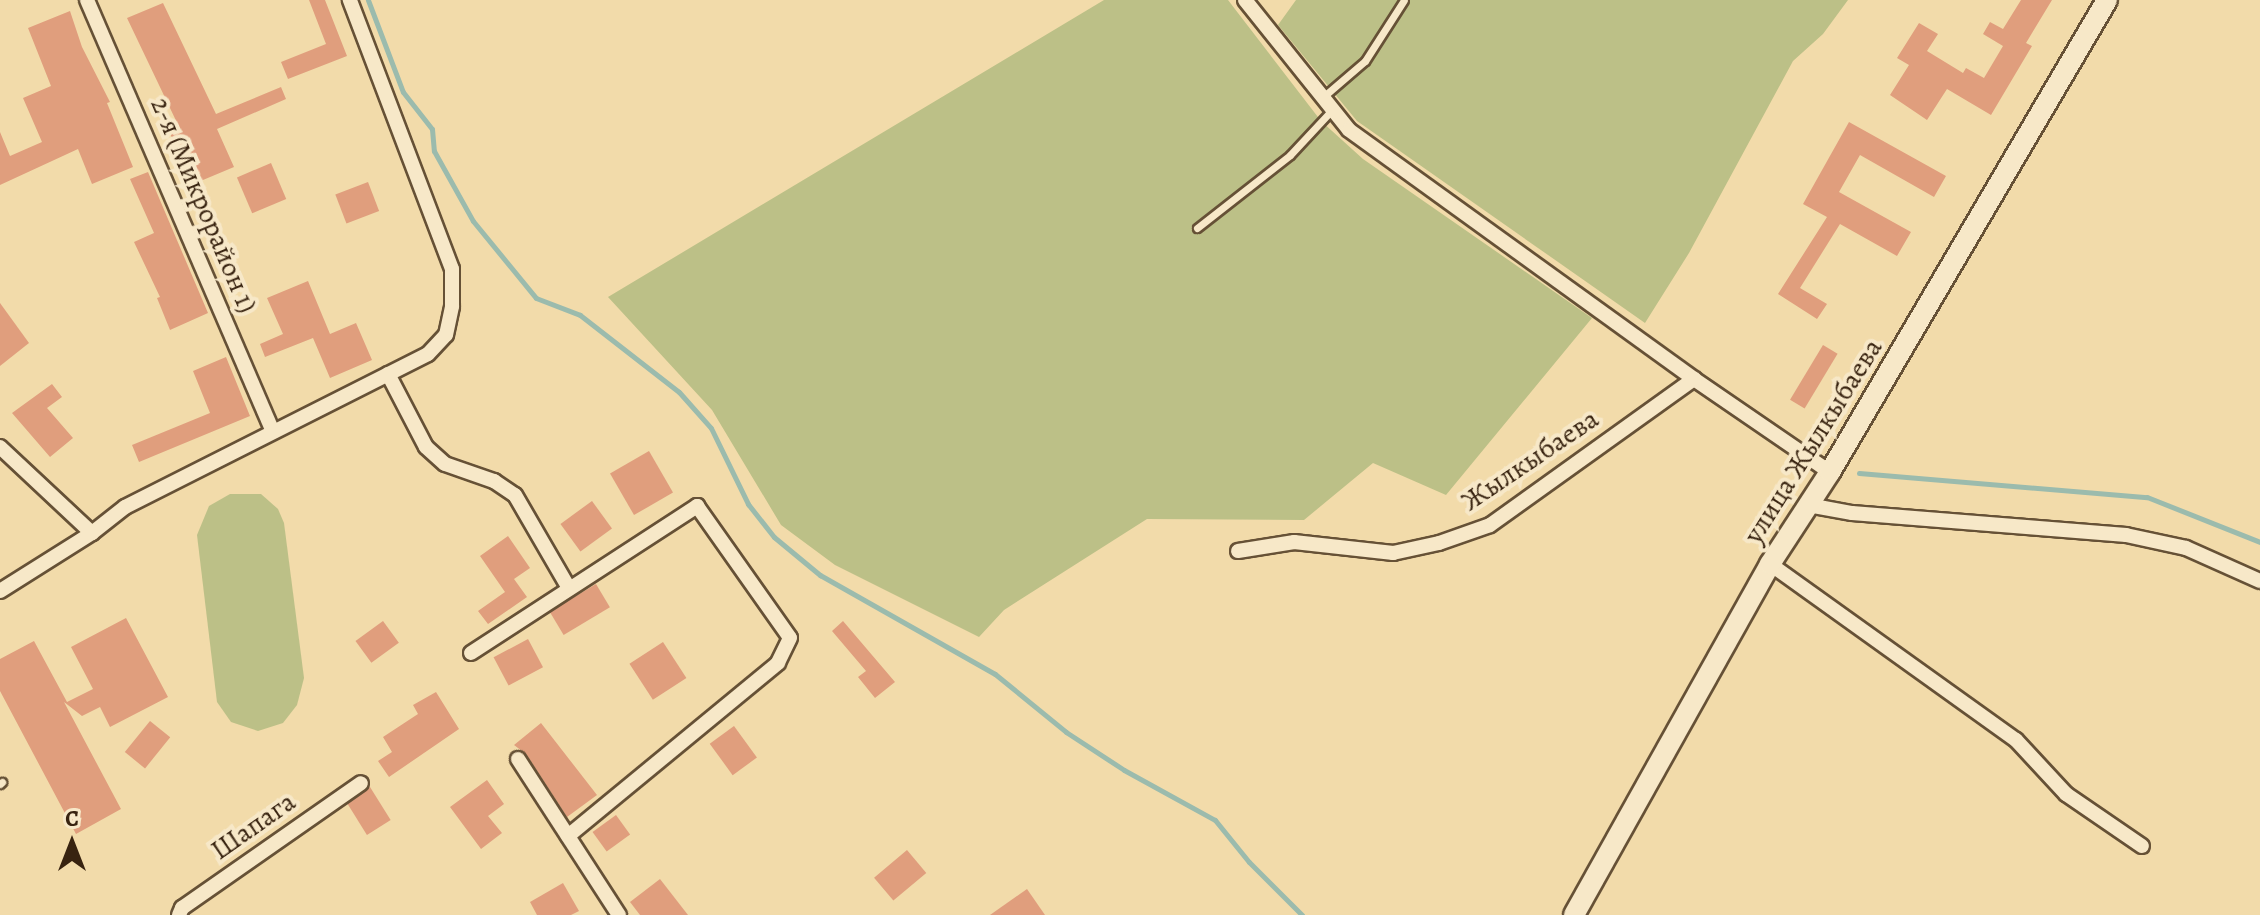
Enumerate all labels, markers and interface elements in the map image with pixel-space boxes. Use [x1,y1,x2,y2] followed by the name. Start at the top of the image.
[143,92,265,318] street label: 2-я (Микрорайон 1)
[1736,332,1890,550] street label: улица Жылкыбаева
[1455,402,1605,518] street label: Жылкыбаева
[204,785,302,867] street label: Шапага
[32,803,112,883] north arrow
[65,804,79,834] text: С

